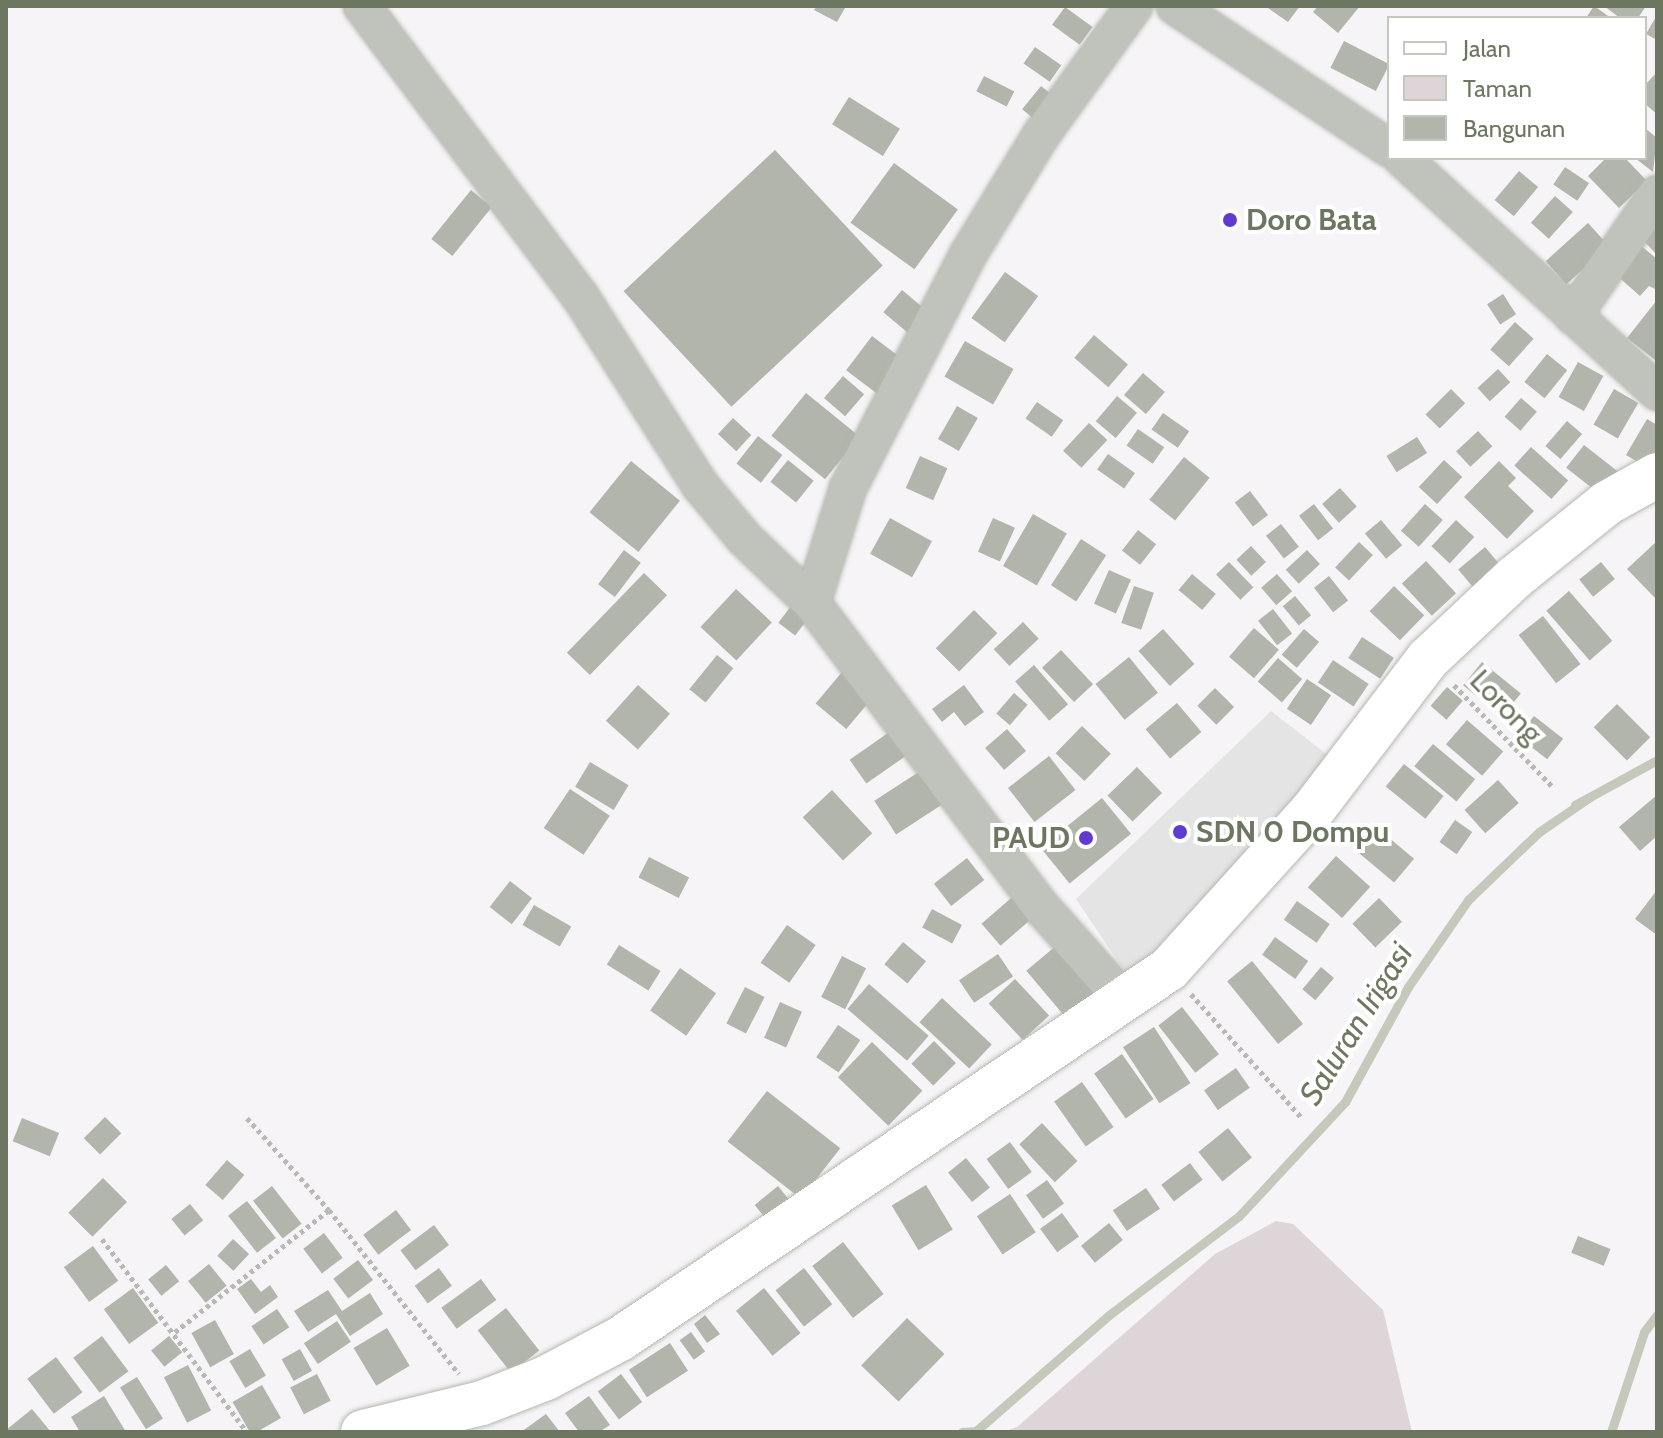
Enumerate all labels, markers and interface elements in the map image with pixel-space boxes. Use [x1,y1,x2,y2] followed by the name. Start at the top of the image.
[1387,16,1647,160] legend
[1463,34,1511,63] text: Jalan
[1463,74,1532,103] text: Taman
[1463,114,1565,143] text: Bangunan
[1246,202,1377,238] place label: Doro Bata
[1221,211,1239,229] marker: Doro Bata
[1462,663,1550,751] street label: Lorong
[1196,814,1389,850] place label: SDN 0 Dompu
[992,820,1070,856] place label: PAUD
[1171,823,1189,841] marker: SDN 0 Dompu
[1077,829,1095,847] marker: PAUD
[1291,936,1421,1112] water label: Saluran Irigasi

